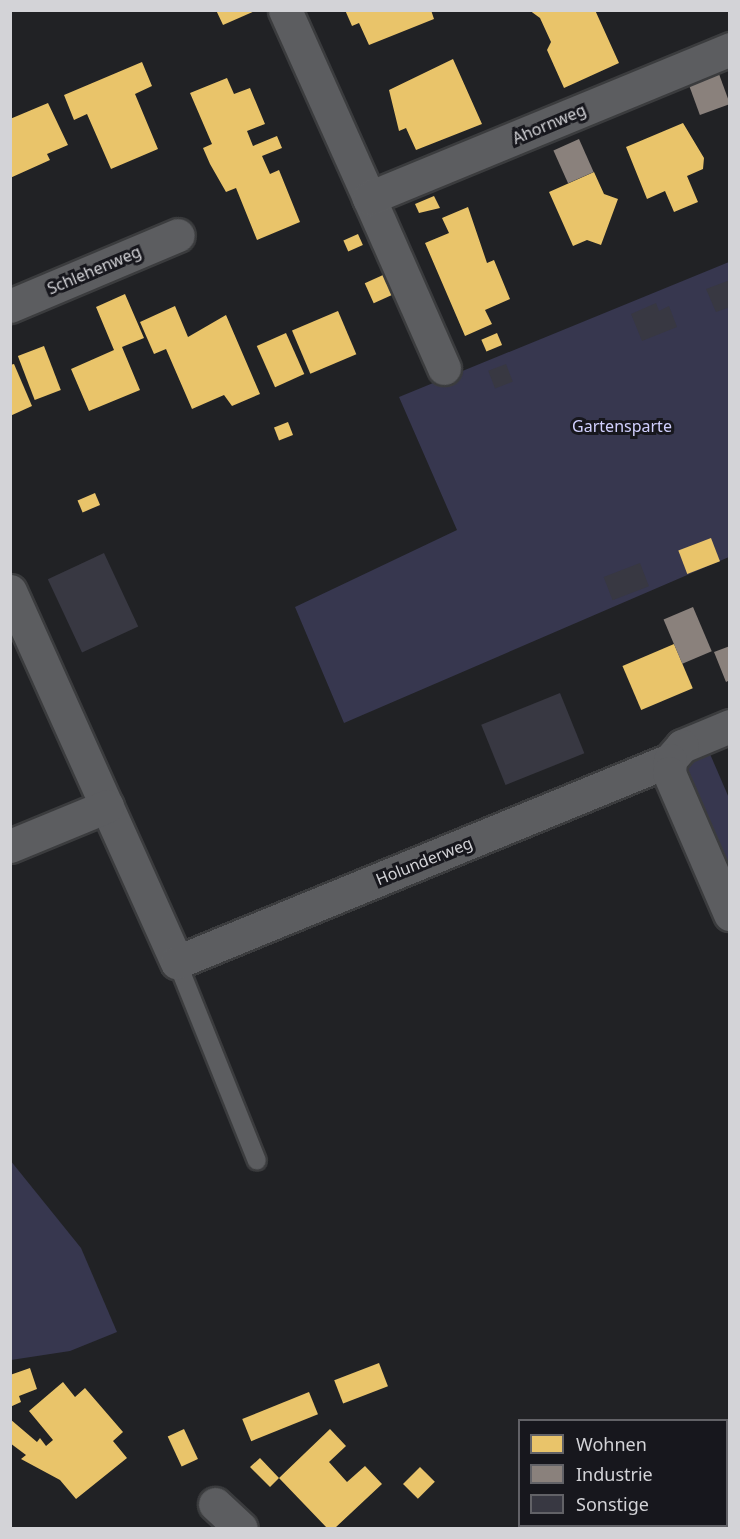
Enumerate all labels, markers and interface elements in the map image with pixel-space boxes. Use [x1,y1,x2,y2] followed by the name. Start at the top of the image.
[509,100,589,148] street label: Ahornweg
[44,242,144,298] street label: Schlehenweg
[572,416,672,436] park label: Gartensparte
[373,833,475,889] street label: Holunderweg
[518,1419,728,1527] legend
[576,1432,647,1456] text: Wohnen
[576,1462,653,1486] text: Industrie
[576,1492,649,1516] text: Sonstige

